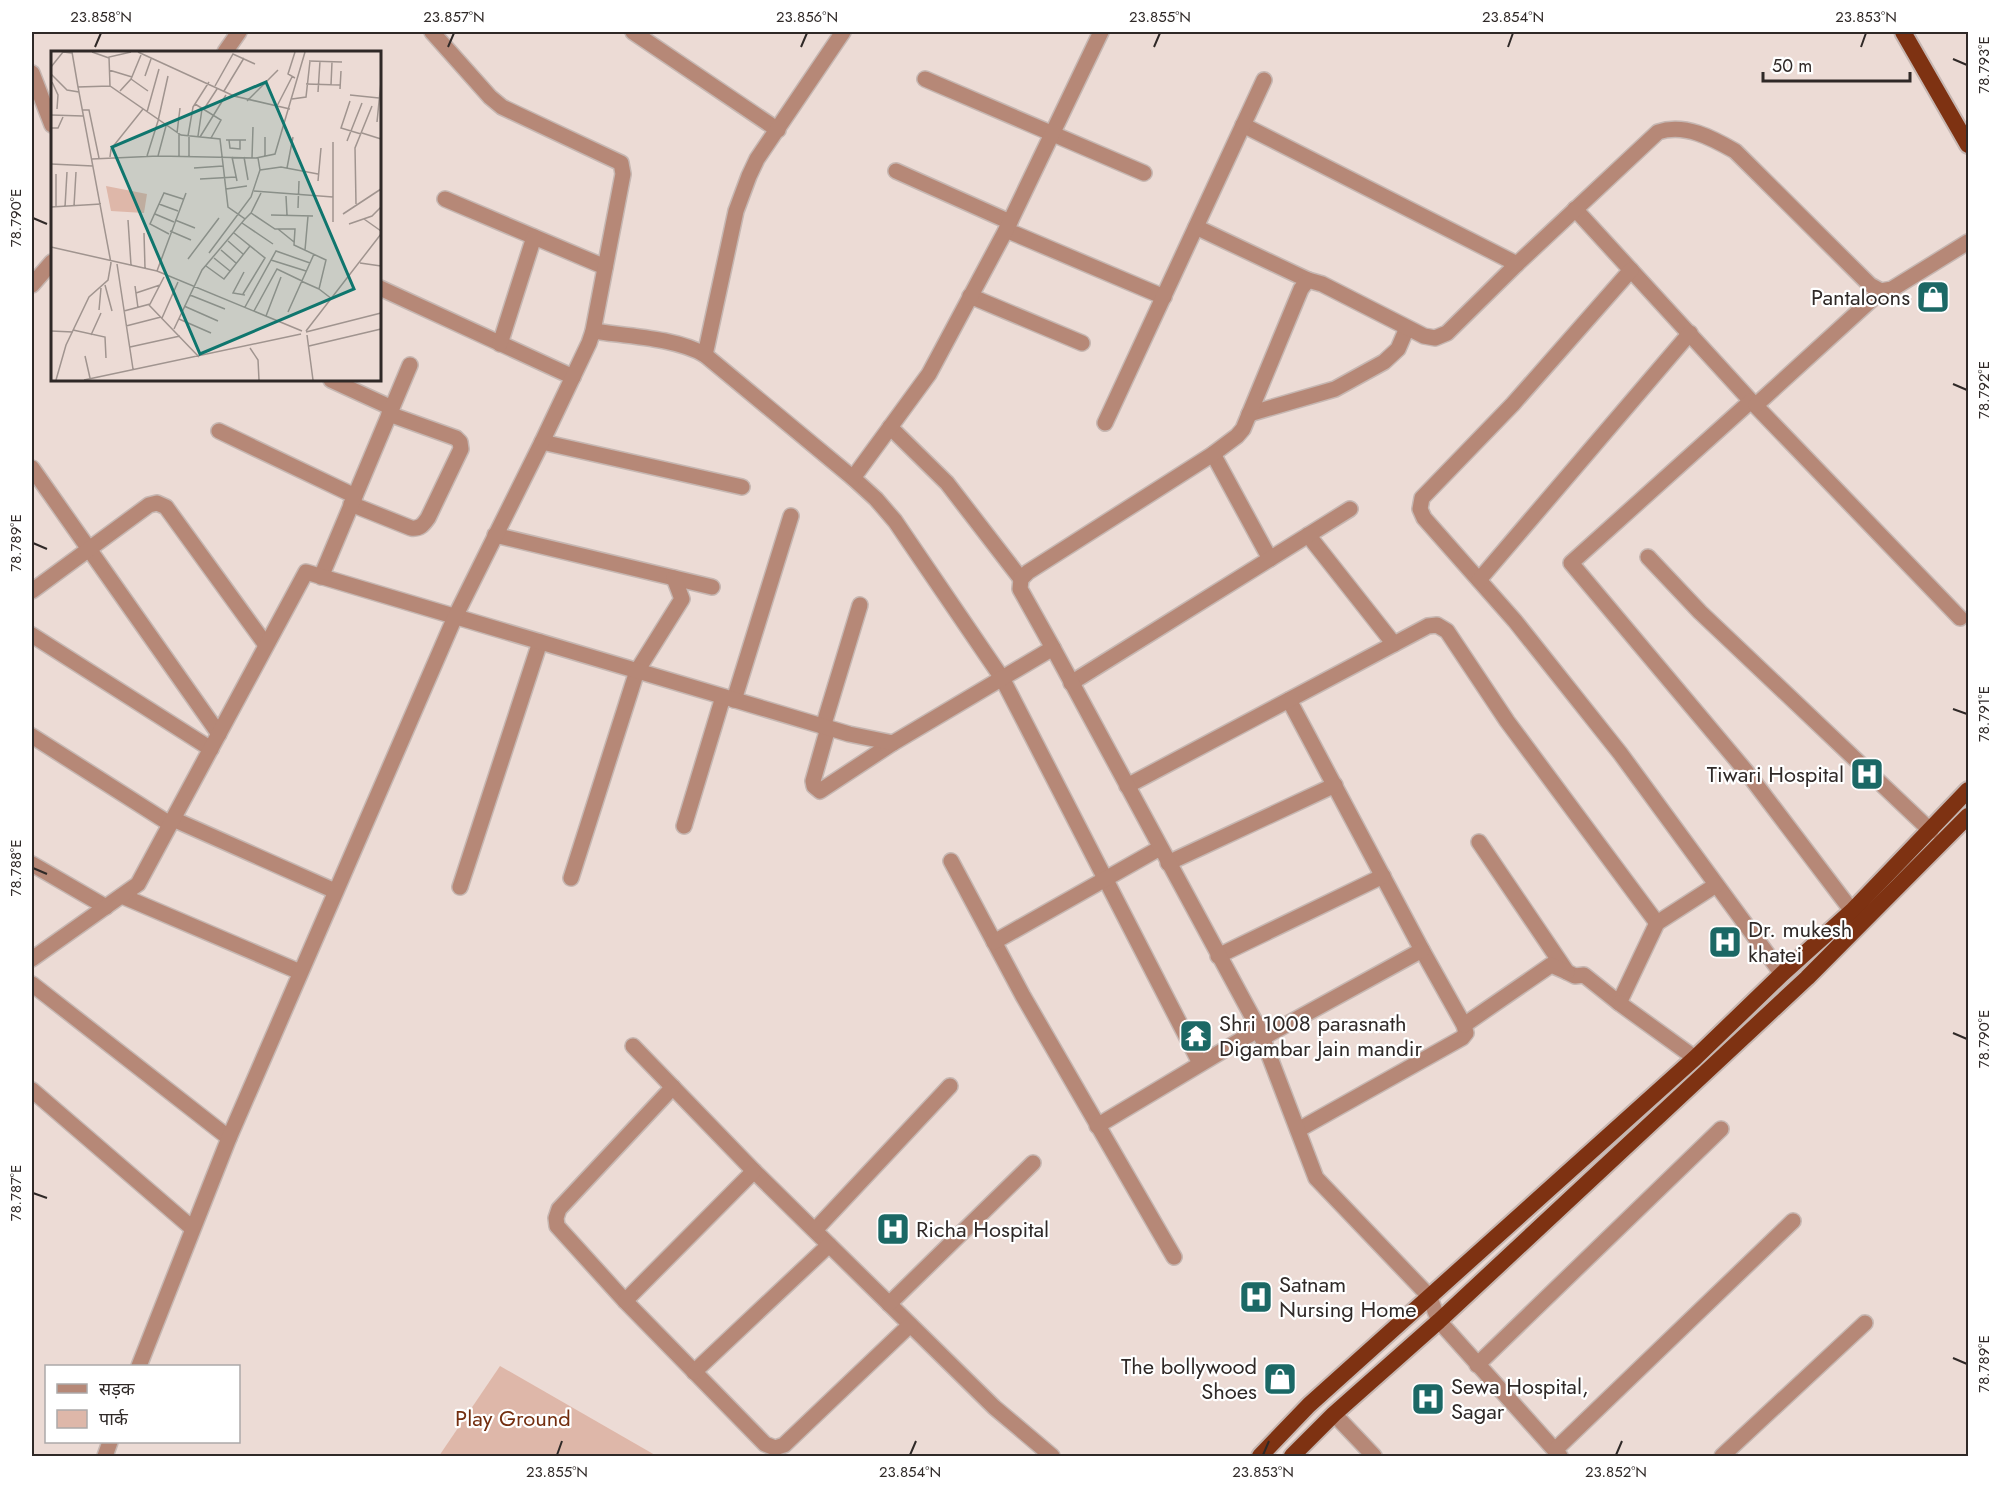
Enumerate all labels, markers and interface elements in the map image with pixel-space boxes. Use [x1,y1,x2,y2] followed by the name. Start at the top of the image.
[70,6,132,28] text: 23.858°N
[423,6,485,28] text: 23.857°N
[776,6,838,28] text: 23.856°N
[1129,6,1191,28] text: 23.855°N
[1482,6,1544,28] text: 23.854°N
[1835,6,1897,28] text: 23.853°N
[1973,36,1995,94] text: 78.793°E
[1763,45,1910,83] scale bar
[51,51,381,381] inset map
[1772,53,1812,79] text: 50 m
[5,189,27,247] text: 78.790°E
[1915,279,1951,315] shop icon: Pantaloons
[1811,281,1910,313] place label: Pantaloons
[1973,361,1995,419] text: 78.792°E
[5,514,27,572] text: 78.789°E
[1973,686,1995,742] text: 78.791°E
[1849,756,1885,792] hospital icon: Tiwari Hospital
[1707,758,1844,790] place label: Tiwari Hospital
[5,839,27,897] text: 78.788°E
[1748,913,1852,970] place label: Dr. mukesh khatei
[1707,924,1743,960] hospital icon: Dr. mukesh khatei
[1219,1007,1423,1064] place label: Shri 1008 parasnath Digambar Jain mandir
[1973,1010,1995,1068] text: 78.790°E
[1178,1018,1214,1054] temple icon: Shri 1008 parasnath Digambar Jain mandir
[5,1165,27,1221] text: 78.787°E
[875,1211,911,1247] hospital icon: Richa Hospital
[916,1213,1049,1245] place label: Richa Hospital
[1279,1268,1417,1325] place label: Satnam Nursing Home
[1238,1279,1274,1315] hospital icon: Satnam Nursing Home
[1973,1335,1995,1393] text: 78.789°E
[1121,1350,1257,1407] place label: The bollywood Shoes
[1262,1361,1298,1397] shop icon: The bollywood Shoes
[45,1365,240,1443] legend
[1451,1370,1589,1427] place label: Sewa Hospital, Sagar
[99,1376,136,1402] text: सड़क
[1410,1381,1446,1417] hospital icon: Sewa Hospital, Sagar
[455,1402,571,1434] park label: Play Ground
[99,1406,129,1432] text: पार्क
[526,1461,588,1483] text: 23.855°N
[879,1461,941,1483] text: 23.854°N
[1232,1461,1294,1483] text: 23.853°N
[1585,1461,1647,1483] text: 23.852°N

